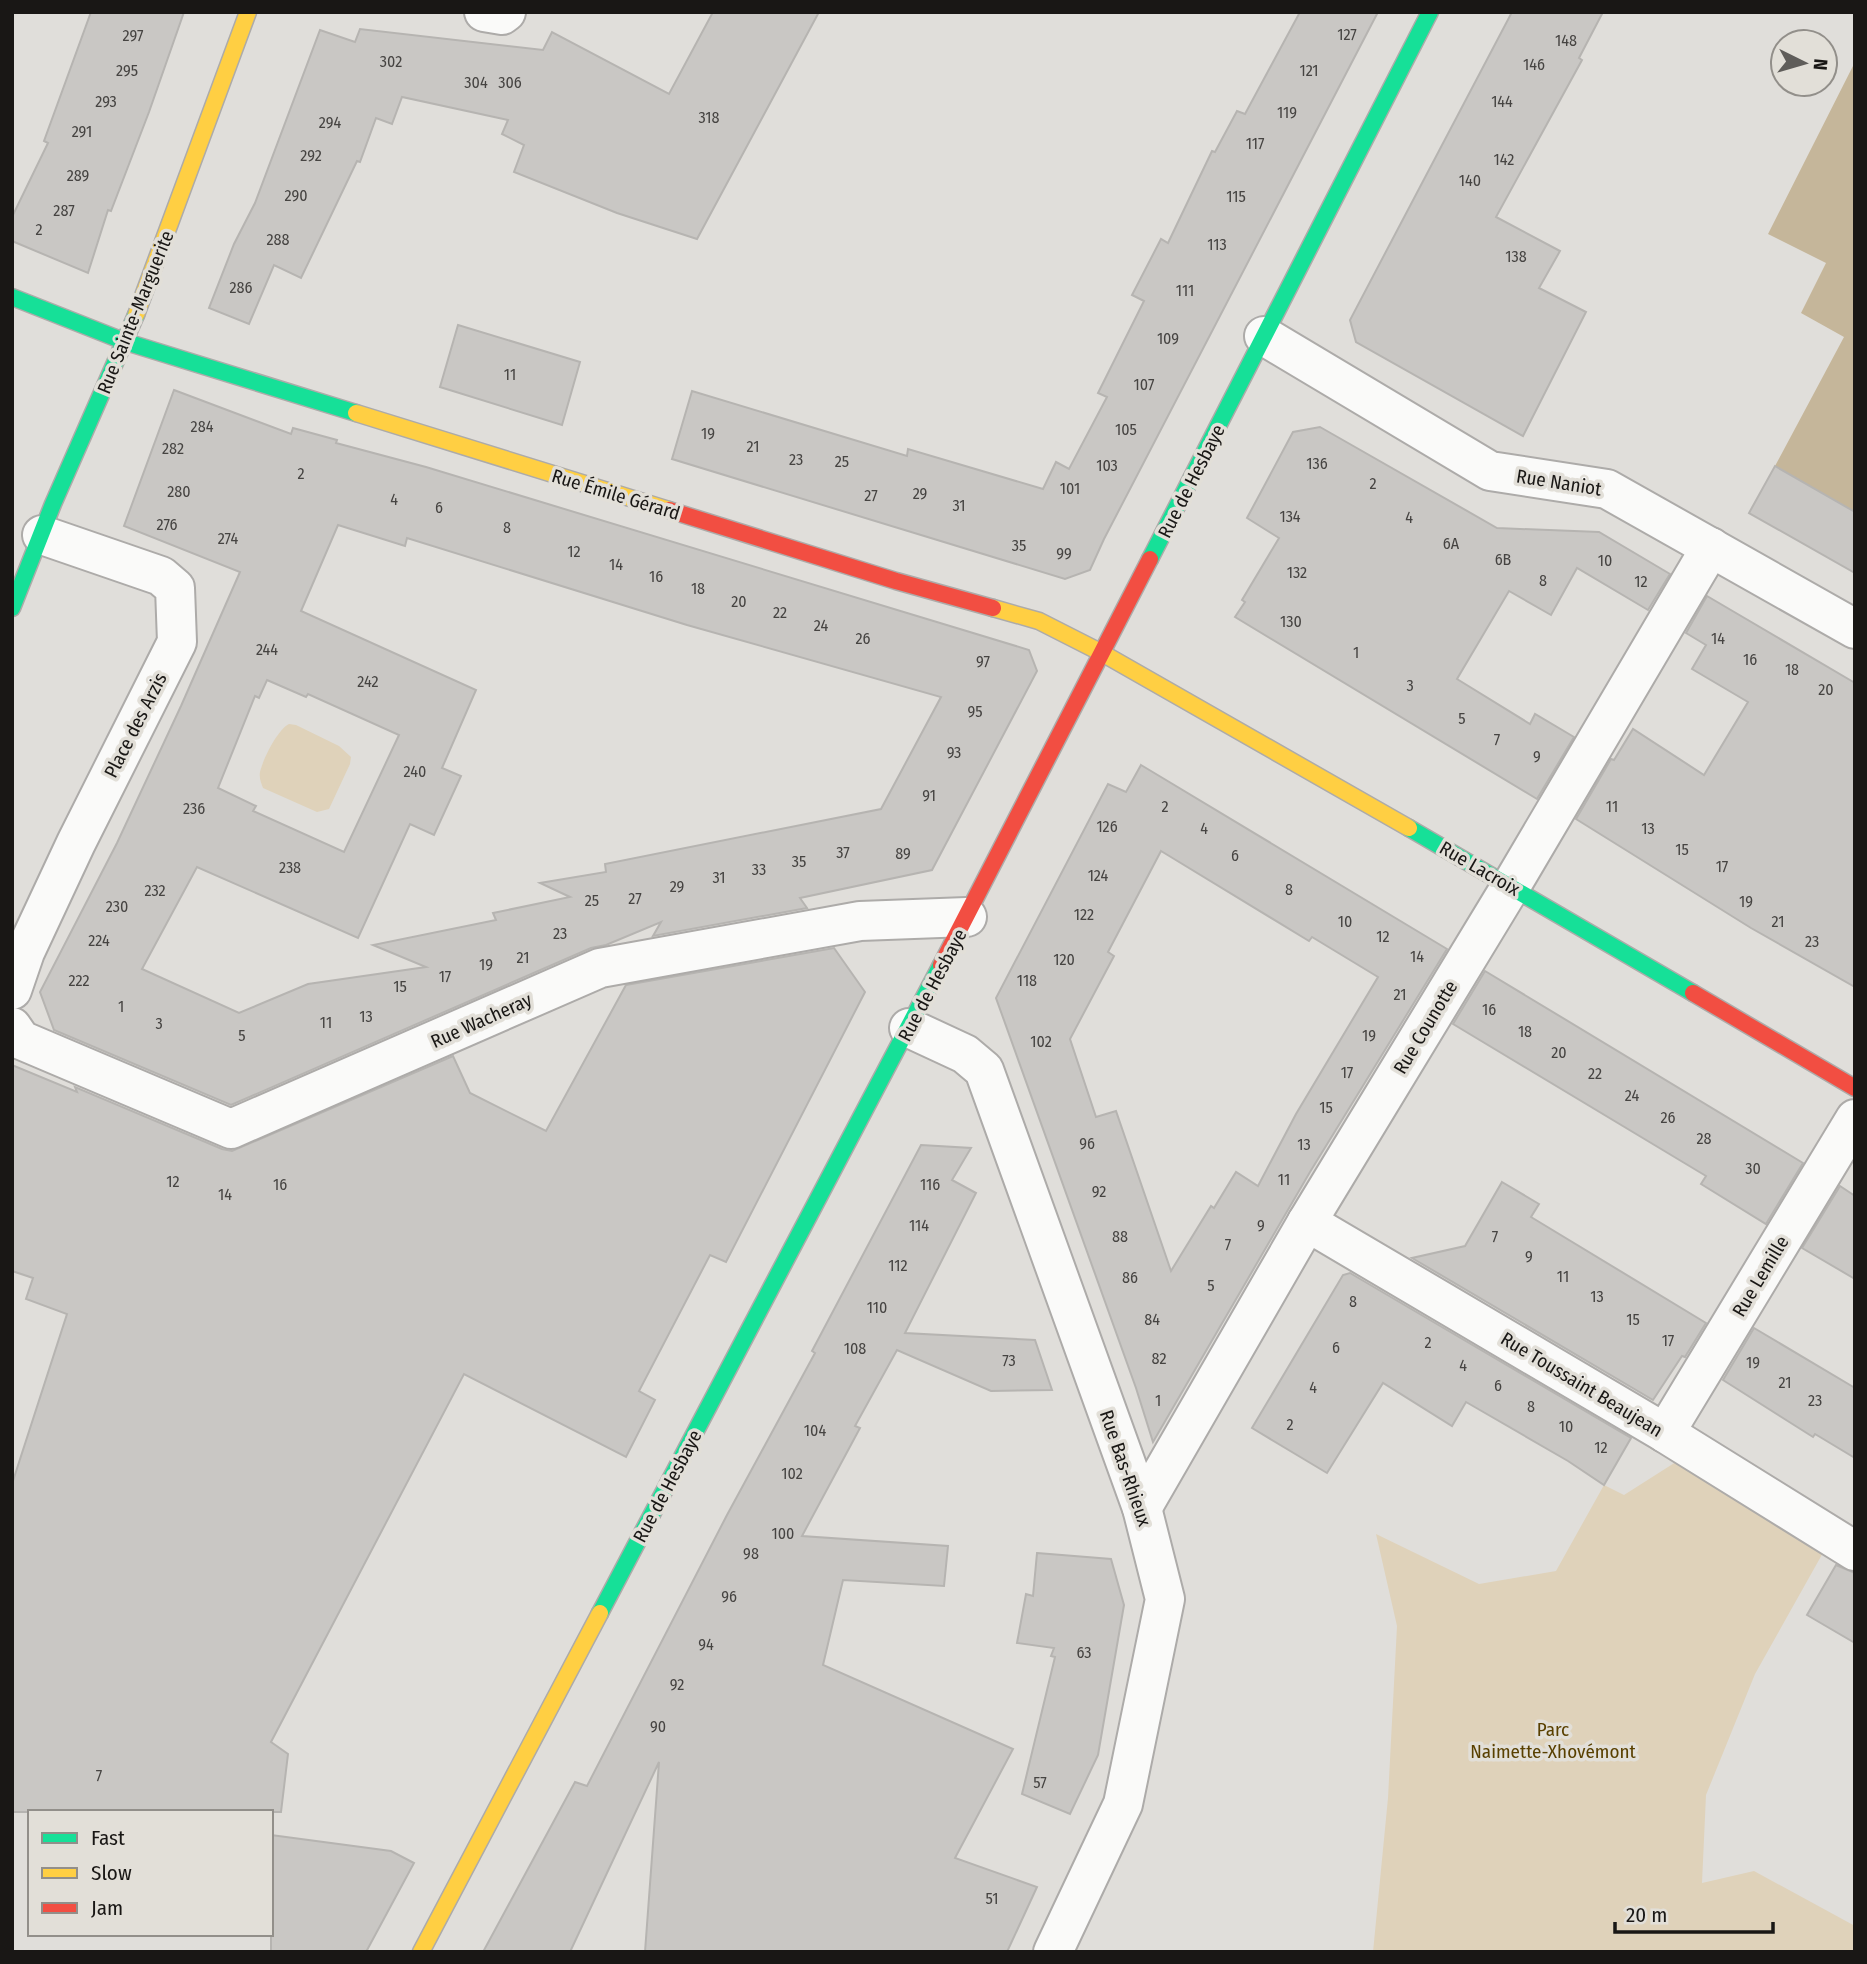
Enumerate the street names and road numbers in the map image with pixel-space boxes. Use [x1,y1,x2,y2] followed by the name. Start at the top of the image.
[92,227,179,397] street label: Rue Sainte-Marguerite
[1153,421,1230,542] street label: Rue de Hesbaye
[549,464,683,525] street label: Rue Émile Gérard
[1515,464,1604,501] street label: Rue Naniot
[99,669,172,781] street label: Place des Arzis
[1435,836,1525,901] street label: Rue Lacroix
[893,925,972,1045] street label: Rue de Hesbaye
[1389,976,1462,1078] street label: Rue Counotte
[427,988,536,1053] street label: Rue Wacheray
[1727,1232,1794,1321] street label: Rue Lemille
[1497,1327,1667,1442] street label: Rue Toussaint Beaujean
[1095,1407,1156,1530] street label: Rue Bas-Rhieux
[628,1426,707,1546] street label: Rue de Hesbaye

